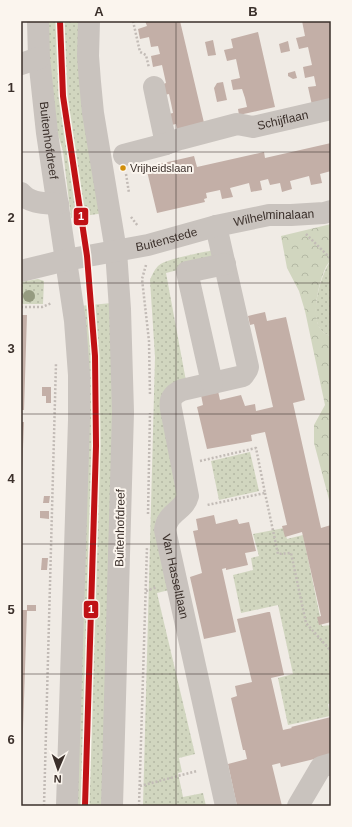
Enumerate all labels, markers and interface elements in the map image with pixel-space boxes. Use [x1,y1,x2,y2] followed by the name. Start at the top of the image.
[94,4,104,19] text: A
[248,4,258,19] text: B
[7,80,15,95] text: 1
[37,101,61,181] street label: Buitenhofdreef
[256,107,310,133] street label: Schijflaan
[130,162,193,174] place label: Vrijheidslaan
[118,163,128,173] marker: Vrijheidslaan
[73,207,89,226] line badge: 1
[232,207,315,229] street label: Wilhelminalaan
[7,210,15,225] text: 2
[78,210,84,222] text: 1
[135,224,199,254] street label: Buitenstede
[7,341,15,356] text: 3
[7,471,15,486] text: 4
[112,488,128,567] street label: Buitenhofdreef
[159,533,191,620] street label: Van Hasseltlaan
[83,600,99,619] line badge: 1
[7,602,15,617] text: 5
[88,603,94,615] text: 1
[7,732,15,747] text: 6
[38,749,78,789] north arrow
[53,773,62,785] text: N

